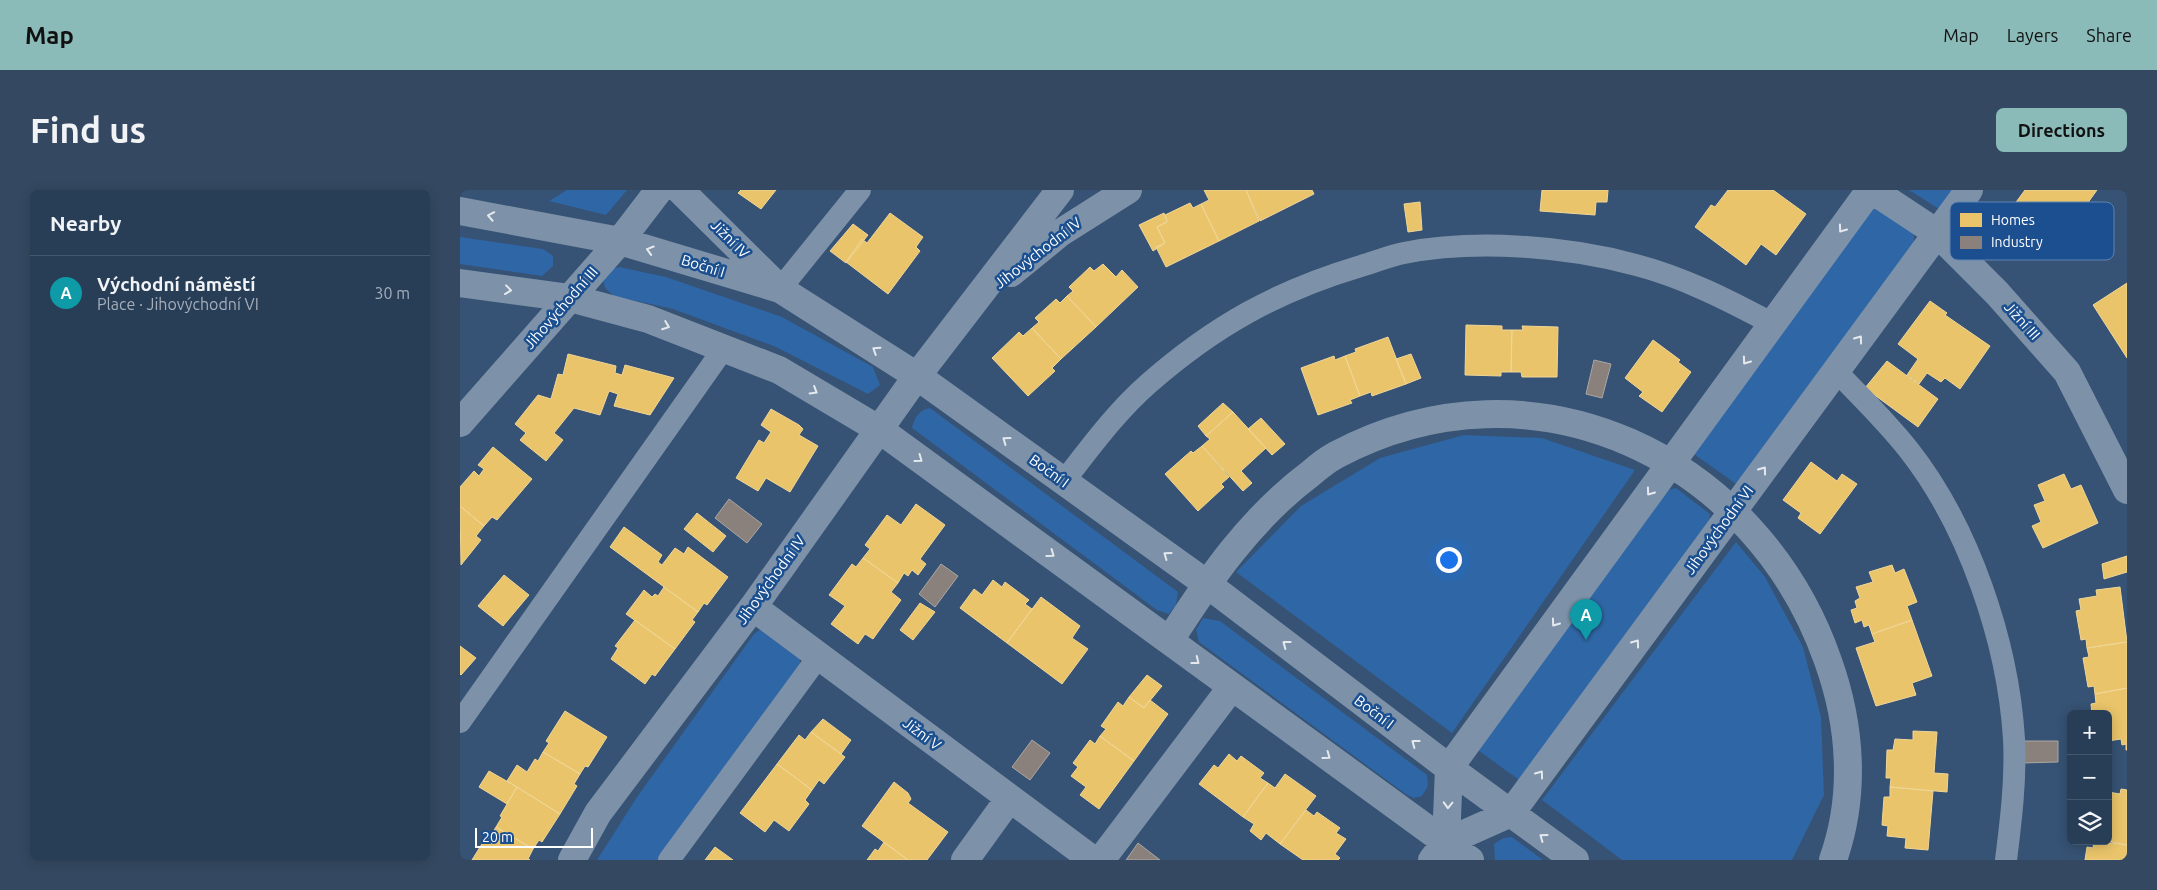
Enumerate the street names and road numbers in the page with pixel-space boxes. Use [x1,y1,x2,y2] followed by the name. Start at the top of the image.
[991,213,1085,292] street label: Jihovýchodní IV
[708,216,753,262] street label: Jižní IV
[679,251,727,280] street label: Boční I
[520,263,601,352] street label: Jihovýchodní III
[2001,298,2044,343] street label: Jižní III
[1026,451,1072,491] street label: Boční I
[1681,482,1756,577] street label: Jihovýchodní VI
[733,532,809,627] street label: Jihovýchodní IV
[1351,691,1397,732] street label: Boční I
[900,714,945,754] street label: Jižní V

